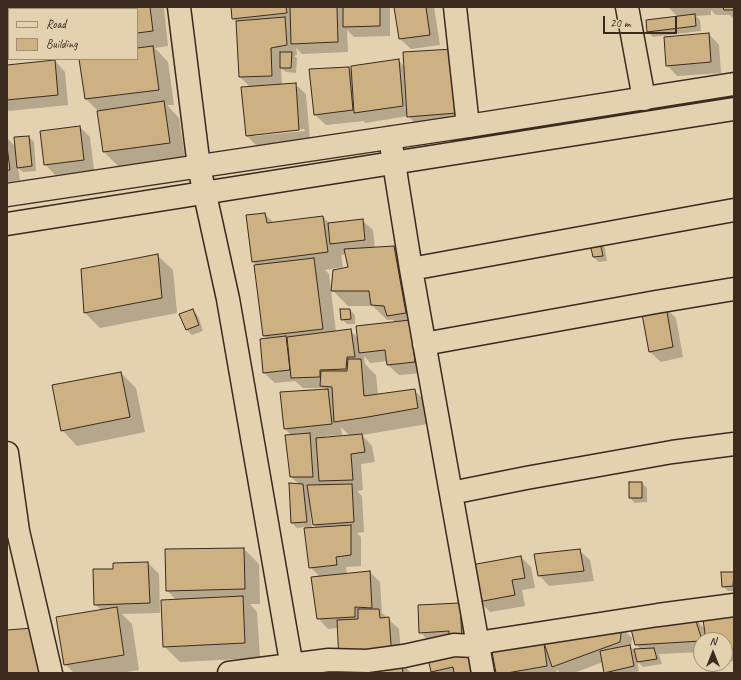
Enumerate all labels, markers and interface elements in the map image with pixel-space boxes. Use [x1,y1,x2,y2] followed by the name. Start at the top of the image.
[8,8,138,60] legend
[605,8,679,34] scale bar
[610,15,630,31] text: 20 m
[46,16,66,32] text: Road
[46,36,78,52] text: Building
[693,632,733,672] north arrow
[710,634,716,648] text: N

